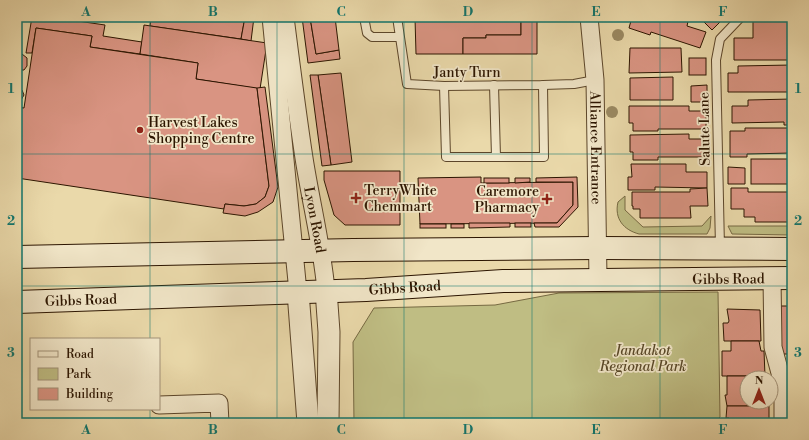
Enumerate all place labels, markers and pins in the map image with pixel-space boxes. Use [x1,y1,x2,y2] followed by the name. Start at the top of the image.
[148,114,255,148] place label: Harvest Lakes Shopping Centre
[135,125,145,135] marker: Harvest Lakes Shopping Centre
[364,182,437,216] place label: TerryWhite Chemmart
[474,183,539,217] place label: Caremore Pharmacy
[351,193,361,203] marker: TerryWhite Chemmart
[542,194,552,204] marker: Caremore Pharmacy

